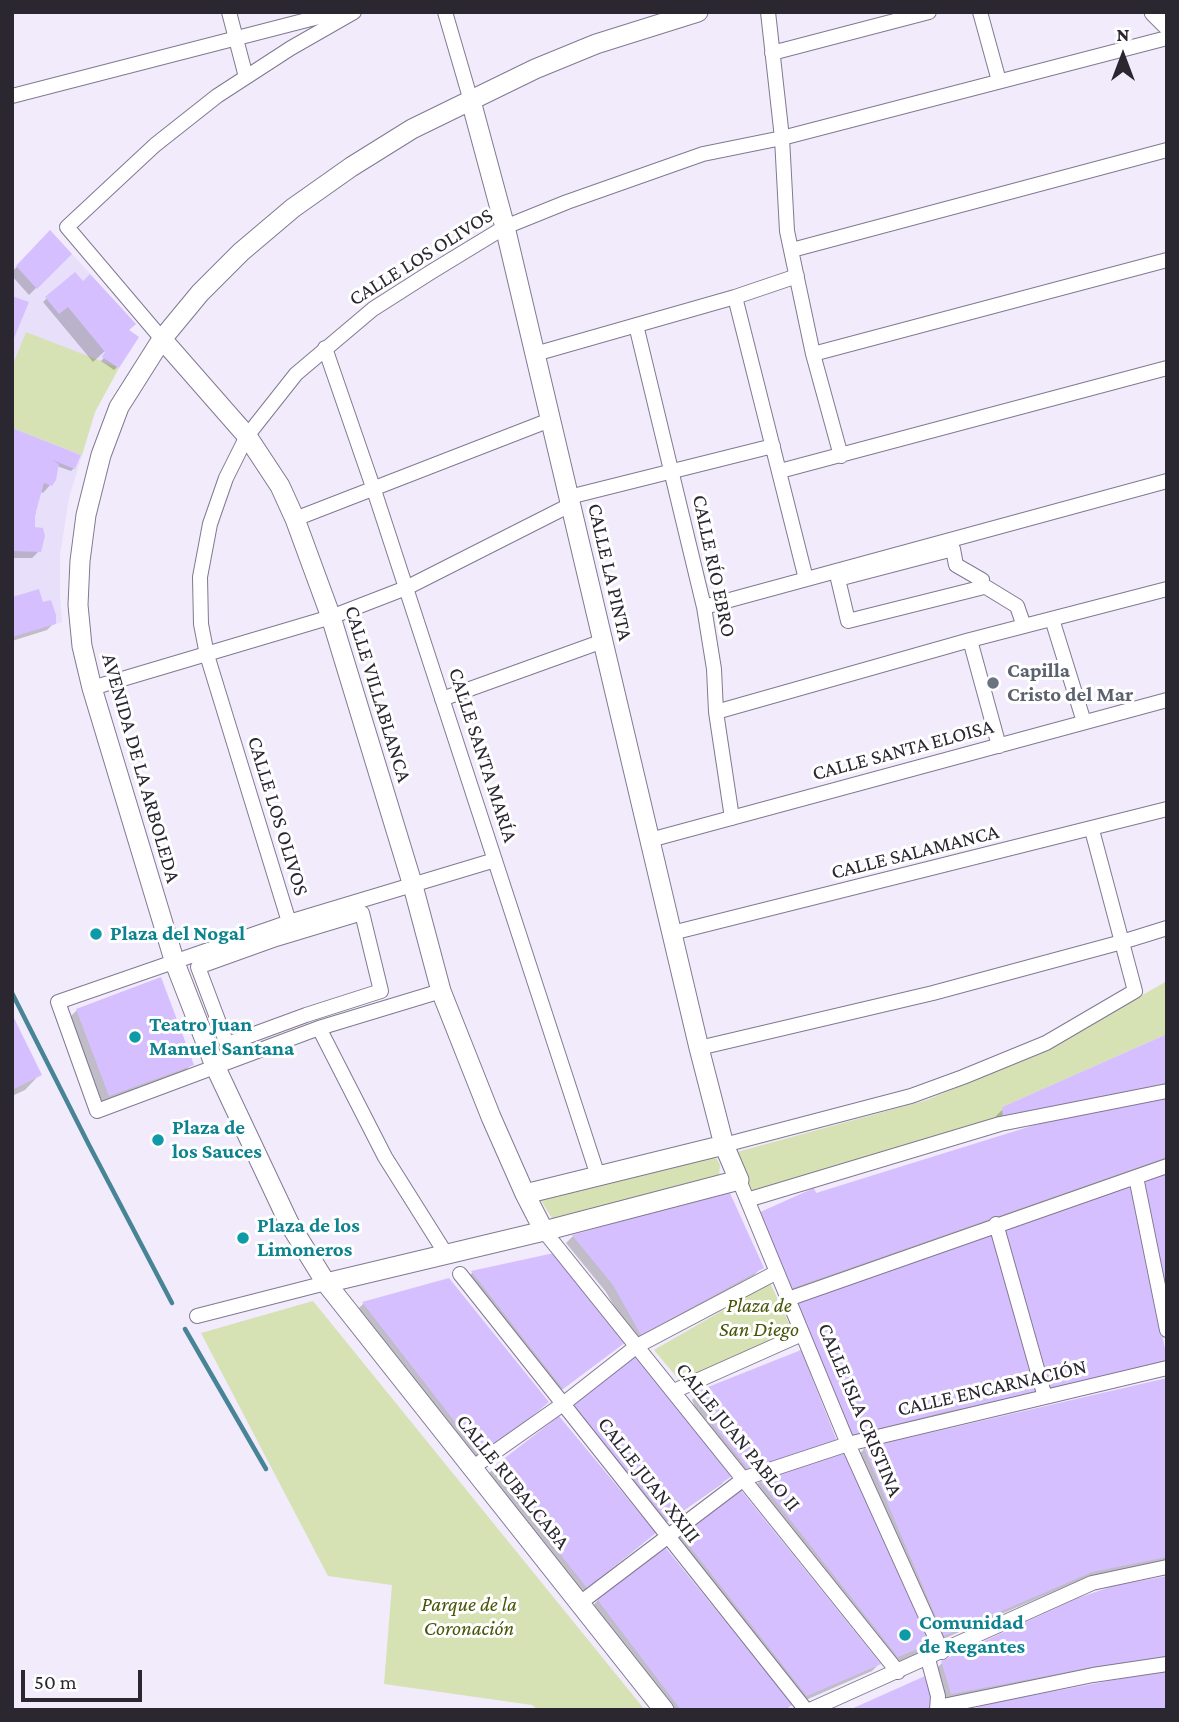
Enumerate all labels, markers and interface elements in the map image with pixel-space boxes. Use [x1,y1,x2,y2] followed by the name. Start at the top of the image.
[1088,21,1158,91] north arrow
[1117,24,1129,45] text: N
[344,203,498,311] street label: CALLE LOS OLIVOS
[687,493,741,639] street label: CALLE RÍO EBRO
[582,501,638,643] street label: CALLE LA PINTA
[339,603,417,785] street label: CALLE VILLABLANCA
[96,650,186,886] street label: AVENIDA DE LA ARBOLEDA
[1007,658,1133,708] place label: Capilla Cristo del Mar
[443,665,523,845] street label: CALLE SANTA MARÍA
[985,675,1001,691] marker: Capilla Cristo del Mar
[810,714,996,786] street label: CALLE SANTA ELOISA
[242,733,314,899] street label: CALLE LOS OLIVOS
[829,819,1001,885] street label: CALLE SALAMANCA
[110,921,245,947] place label: Plaza del Nogal
[88,926,104,942] marker: Plaza del Nogal
[149,1012,294,1062] place label: Teatro Juan Manuel Santana
[127,1029,143,1045] marker: Teatro Juan Manuel Santana
[172,1115,262,1165] place label: Plaza de los Sauces
[150,1132,166,1148] marker: Plaza de los Sauces
[257,1213,360,1263] place label: Plaza de los Limoneros
[235,1230,251,1246] marker: Plaza de los Limoneros
[719,1293,799,1343] park label: Plaza de San Diego
[812,1319,908,1501] street label: CALLE ISLA CRISTINA
[895,1354,1089,1422] street label: CALLE ENCARNACIÓN
[670,1358,806,1516] street label: CALLE JUAN PABLO II
[451,1409,575,1555] street label: CALLE RUBALCABA
[592,1412,706,1548] street label: CALLE JUAN XXIII
[421,1592,517,1642] park label: Parque de la Coronación
[919,1610,1025,1660] place label: Comunidad de Regantes
[897,1627,913,1643] marker: Comunidad de Regantes
[24,1656,145,1700] scale bar
[34,1670,77,1694] text: 50 m

